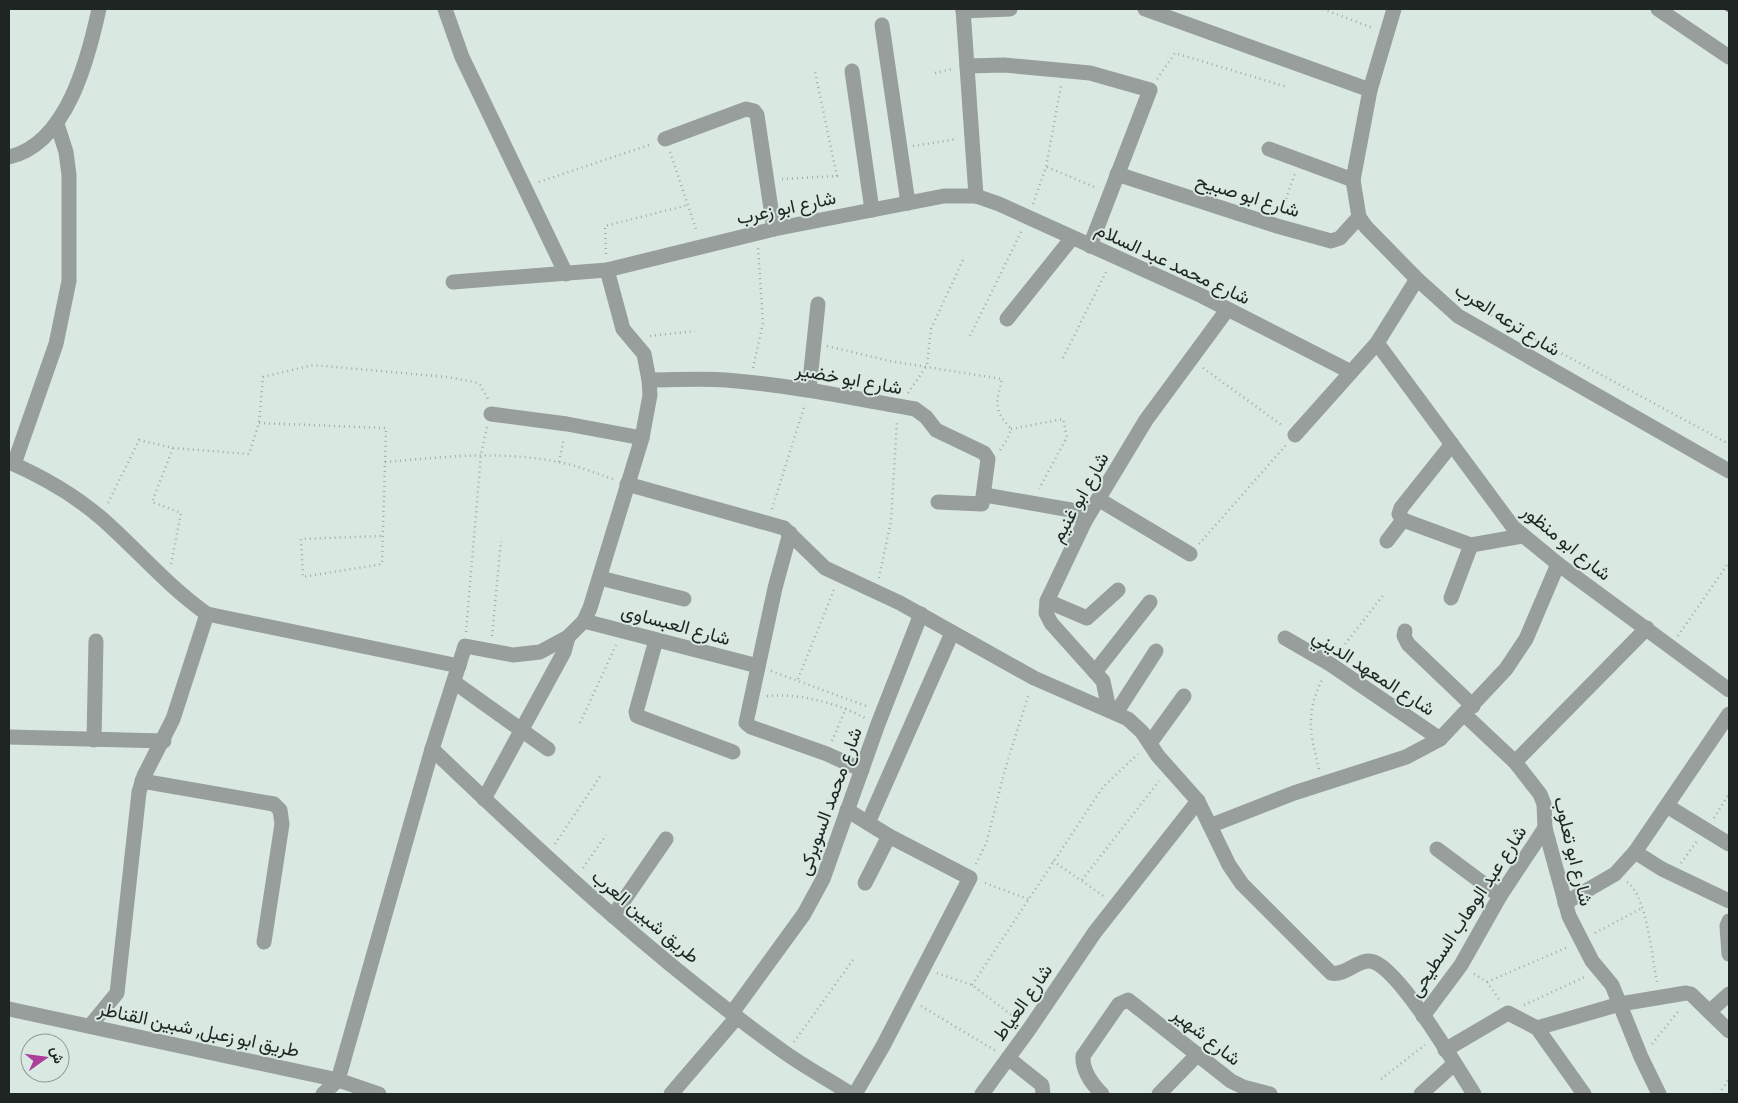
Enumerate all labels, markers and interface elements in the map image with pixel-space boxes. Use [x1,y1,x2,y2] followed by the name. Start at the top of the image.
[1193,168,1303,224] street label: شارع ابو صبيح
[734,185,838,230] street label: شارع ابو زعرب
[1091,217,1254,310] street label: شارع محمد عبد السلام
[1450,277,1565,362] street label: شارع ترعه العرب
[793,357,904,400] street label: شارع ابو خضير
[1044,448,1114,547] street label: شارع ابو غنيم
[1516,498,1617,586] street label: شارع ابو منظور
[619,598,733,651] street label: شارع العبساوى
[1306,623,1440,724] street label: شارع المعهد الديني
[791,724,868,879] street label: شارع محمد السوبركى
[1548,794,1599,908] street label: شارع ابو تعلوب
[1403,821,1532,1002] street label: شارع عبد الوهاب السطيحى
[587,864,705,968] street label: طريق شبين العرب
[987,959,1058,1046] street label: شارع العياط
[95,996,302,1062] street label: طريق ابو زعبل, شبين القناطر
[1166,1001,1246,1071] street label: شارع شهير
[20,1033,70,1083] north arrow
[47,1045,68,1065] text: ش

